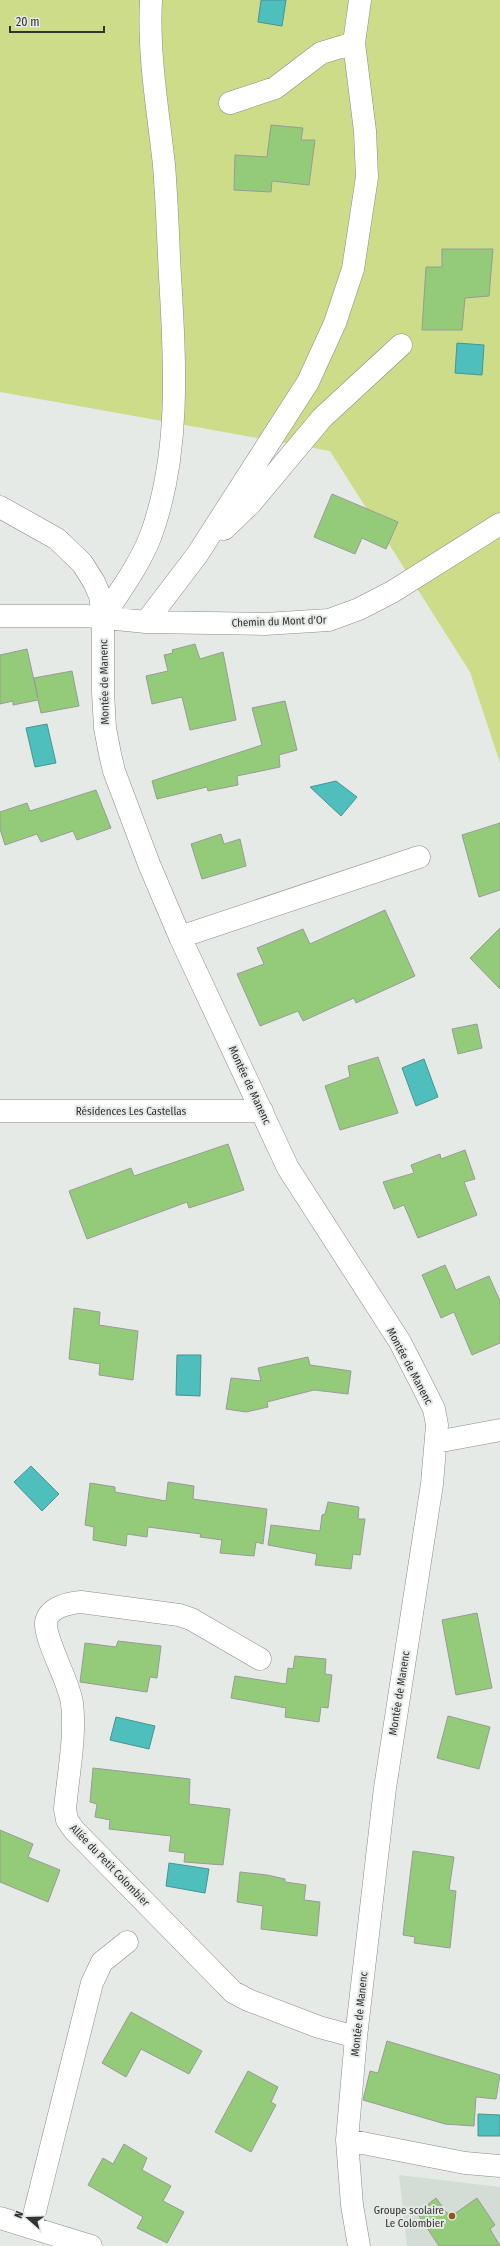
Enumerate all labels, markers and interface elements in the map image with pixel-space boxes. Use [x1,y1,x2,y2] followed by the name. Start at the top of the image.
[10,8,104,34] scale bar
[16,15,40,29] text: 20 m
[231,613,327,630] street label: Chemin du Mont d'Or
[97,639,112,725] street label: Montée de Manenc
[226,1044,274,1127] street label: Montée de Manenc
[76,1105,187,1118] street label: Résidences Les Castellas
[384,1326,435,1407] street label: Montée de Manenc
[386,1650,413,1736] street label: Montée de Manenc
[67,1822,152,1909] street label: Allée du Petit Colombier
[349,1971,370,2057] street label: Montée de Manenc
[8,2198,48,2238] north arrow
[374,2204,444,2230] place label: Groupe scolaire Le Colombier
[12,2209,26,2220] text: N
[447,2211,457,2221] marker: Groupe scolaire Le Colombier

